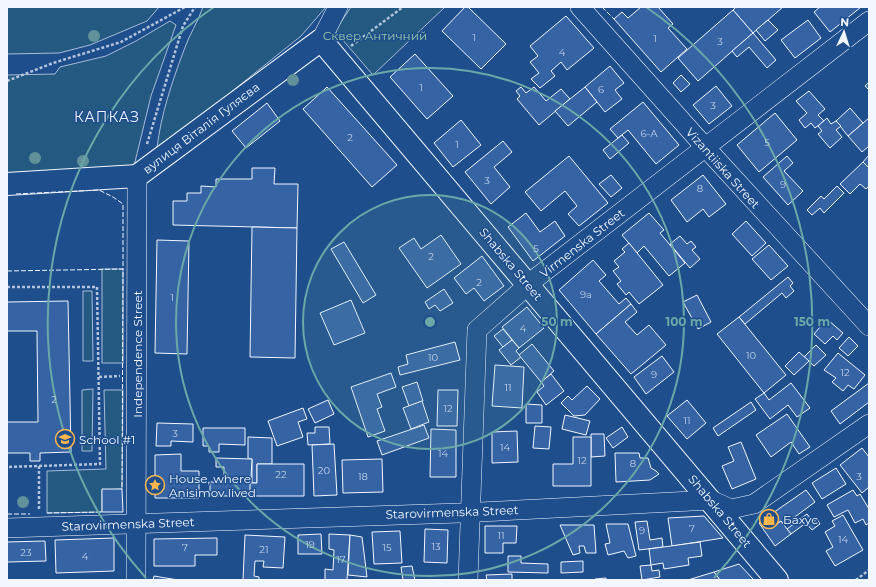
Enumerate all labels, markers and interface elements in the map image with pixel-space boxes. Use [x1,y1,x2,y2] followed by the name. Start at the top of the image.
[824,12,864,52] north arrow
[840,15,850,29] text: N
[323,28,427,43] park label: Сквер Античний
[472,31,476,44] house number: 1
[653,32,657,45] house number: 1
[717,35,723,48] house number: 3
[559,46,566,59] house number: 4
[140,79,262,177] street label: вулиця Віталія Гуляєва
[419,81,423,94] house number: 1
[598,83,604,96] house number: 6
[710,99,716,112] house number: 3
[74,108,140,126] district label: КАПКАЗ
[683,125,763,212] street label: Vizantiiska Street
[640,127,658,140] house number: 6-А
[347,131,353,144] house number: 2
[764,136,770,149] house number: 5
[455,138,459,151] house number: 1
[484,174,490,187] house number: 3
[780,178,786,191] house number: 9
[697,182,703,195] house number: 8
[537,205,628,281] street label: Virmenska Street
[476,225,546,303] street label: Shabska Street
[533,242,539,255] house number: 5
[428,250,434,263] house number: 2
[476,276,482,289] house number: 2
[580,288,592,301] house number: 9а
[130,290,145,418] street label: Independence Street
[170,291,174,304] house number: 1
[541,314,573,329] text: 50 m
[666,314,702,329] text: 100 m
[794,314,830,329] text: 150 m
[423,315,437,329] centre of rings
[520,322,527,335] house number: 4
[746,349,756,362] house number: 10
[428,351,438,364] house number: 10
[840,366,850,379] house number: 12
[651,368,657,381] house number: 9
[504,381,512,394] house number: 11
[51,393,57,406] house number: 2
[443,402,453,415] house number: 12
[683,414,691,427] house number: 11
[172,427,178,440] house number: 3
[54,428,76,450] school or university icon: School #1
[79,432,135,447] place label: School #1
[500,441,510,454] house number: 14
[438,447,448,460] house number: 14
[577,454,587,467] house number: 12
[630,457,636,470] house number: 8
[318,464,331,477] house number: 20
[275,468,287,481] house number: 22
[358,470,368,483] house number: 18
[856,470,862,483] house number: 3
[169,471,256,500] place label: House, where Anisimov lived
[685,472,755,550] street label: Shabska Street
[144,474,166,496] place icon: House, where Anisimov lived
[385,502,519,522] street label: Starovirmenska Street
[758,508,780,530] shop icon: Бахус
[783,512,818,527] place label: Бахус
[61,514,195,534] street label: Starovirmenska Street
[689,522,695,535] house number: 7
[639,524,645,537] house number: 9
[497,529,505,542] house number: 11
[838,533,848,546] house number: 14
[305,538,315,551] house number: 19
[431,540,441,553] house number: 13
[182,541,188,554] house number: 7
[382,541,392,554] house number: 15
[259,543,269,556] house number: 21
[20,546,32,559] house number: 23
[82,550,89,563] house number: 4
[336,553,346,566] house number: 17

